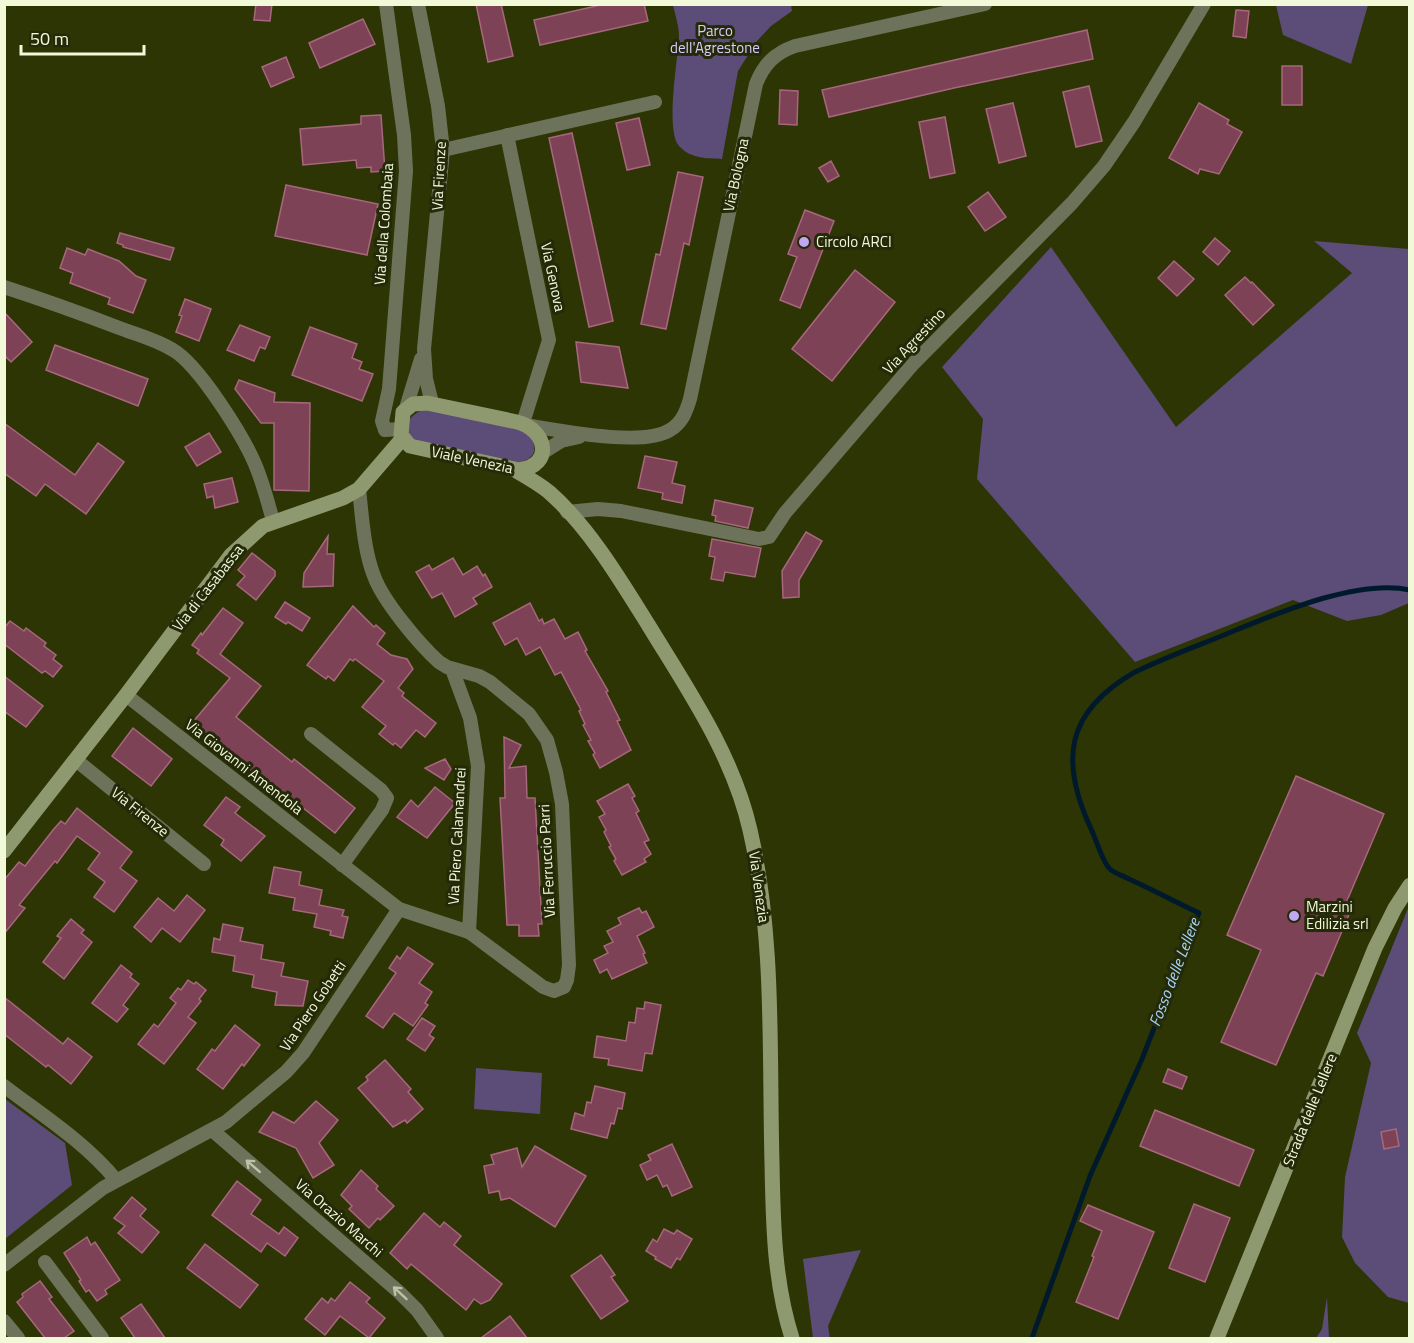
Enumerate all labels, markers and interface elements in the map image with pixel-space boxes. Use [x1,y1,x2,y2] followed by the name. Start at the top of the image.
[21,18,144,56] scale bar
[670,19,760,59] park label: Parco dell'Agrestone
[30,25,69,52] text: 50 m
[717,136,755,214] street label: Via Bologna
[425,141,452,211] street label: Via Firenze
[368,162,399,286] street label: Via della Colombaia
[816,230,892,253] place label: Circolo ARCI
[797,235,811,249] marker: Circolo ARCI
[535,240,572,314] street label: Via Genova
[877,302,951,379] street label: Via Agrestino
[429,440,516,479] street label: Viale Venezia
[166,539,249,636] street label: Via di Casabassa
[180,713,309,820] street label: Via Giovanni Amendola
[441,767,472,905] street label: Via Piero Calamandrei
[106,781,174,842] street label: Via Firenze
[532,804,561,918] street label: Via Ferruccio Parri
[743,850,776,925] street label: Via Venezia
[1306,895,1369,935] place label: Marzini Edilizia srl
[1287,909,1301,923] marker: Marzini Edilizia srl
[1142,913,1206,1030] water label: Fosso delle Lellere
[274,956,352,1056] street label: Via Piero Gobetti
[1276,1050,1343,1170] street label: Strada delle Lellere
[245,1159,261,1172] one-way arrow
[290,1173,388,1262] street label: Via Orazio Marchi
[393,1286,408,1300] one-way arrow

